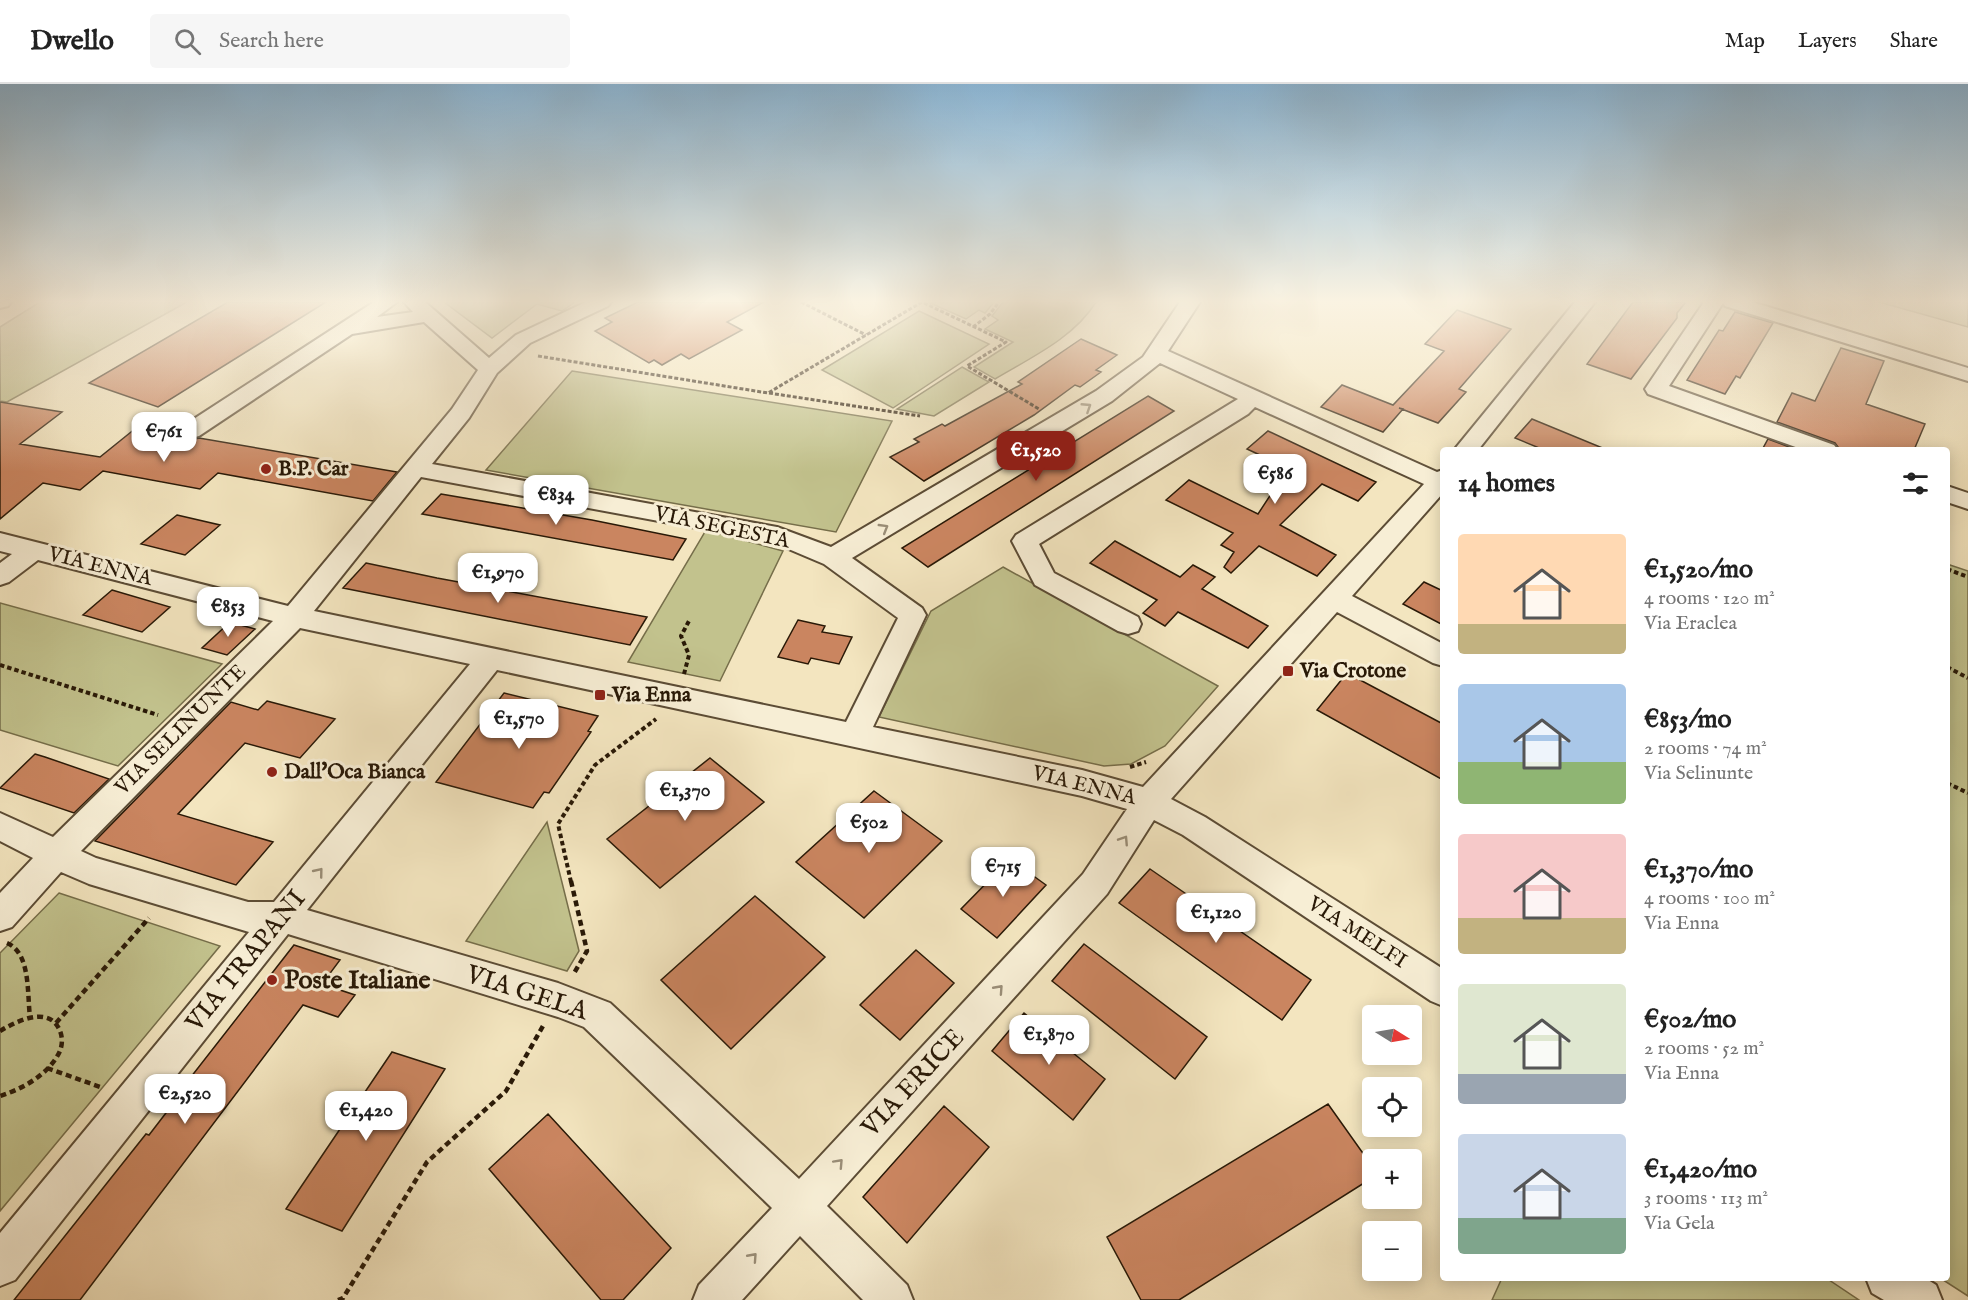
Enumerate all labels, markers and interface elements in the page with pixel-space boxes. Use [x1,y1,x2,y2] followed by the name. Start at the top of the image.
[150,14,570,68] search box
[30,24,114,59] text: Dwello
[171,25,204,58] icon: search
[219,27,324,55] text: Search here
[1725,28,1765,55] text: Map
[1798,28,1857,55] text: Layers
[1890,28,1938,55] text: Share
[1081,403,1092,414] one-way arrow
[128,412,200,463] pin: €761
[146,419,182,444] text: €761
[987,431,1085,482] pin: €1,520
[1011,438,1061,463] text: €1,520
[1239,454,1311,505] pin: €586
[278,456,349,483] place label: B.P. Car
[1257,461,1293,486] text: €586
[259,462,273,476] marker: B.P. Car
[1458,467,1555,500] text: 14 homes
[1899,467,1932,500] icon: filters
[520,475,592,526] pin: €834
[538,482,574,507] text: €834
[651,500,793,556] street label: VIA SEGESTA
[878,524,888,536] one-way arrow
[44,541,156,593] street label: VIA ENNA
[449,553,547,604] pin: €1,970
[1644,553,1753,586] text: €1,520/mo
[1506,558,1578,630] icon: home
[472,560,524,585] text: €1,970
[1644,586,1775,611] text: 4 rooms · 120 m²
[192,587,264,638] pin: €853
[211,594,245,619] text: €853
[1644,611,1737,636] text: Via Eraclea
[1299,658,1407,685] place label: Via Crotone
[109,659,252,802] street label: VIA SELINUNTE
[1281,664,1295,678] marker: Via Crotone
[611,682,692,709] place label: Via Enna
[593,688,607,702] marker: Via Enna
[470,699,568,750] pin: €1,570
[1644,703,1731,736] text: €853/mo
[494,706,544,731] text: €1,570
[1506,708,1578,780] icon: home
[1644,736,1767,761] text: 2 rooms · 74 m²
[284,759,426,786] place label: Dall'Oca Bianca
[1028,760,1140,812] street label: VIA ENNA
[1644,761,1753,786] text: Via Selinunte
[265,765,279,779] marker: Dall'Oca Bianca
[636,771,734,822] pin: €1,370
[659,778,711,803] text: €1,370
[833,803,905,854] pin: €502
[850,810,888,835] text: €502
[1117,836,1128,847] one-way arrow
[967,847,1039,898] pin: €715
[1644,853,1753,886] text: €1,370/mo
[985,854,1021,879] text: €715
[1506,858,1578,930] icon: home
[312,868,323,879] one-way arrow
[178,883,313,1039] street label: VIA TRAPANI
[1644,886,1775,911] text: 4 rooms · 100 m²
[1301,890,1412,975] street label: VIA MELFI
[1167,893,1265,944] pin: €1,120
[1190,900,1242,925] text: €1,120
[1644,911,1719,936] text: Via Enna
[461,958,593,1029] street label: VIA GELA
[284,964,431,997] place label: Poste Italiane
[265,973,279,987] marker: Poste Italiane
[992,985,1003,996] one-way arrow
[1644,1003,1736,1036] text: €502/mo
[1362,1005,1422,1065] north arrow
[1362,1005,1422,1281] map controls
[1506,1008,1578,1080] icon: home
[1000,1015,1098,1066] pin: €1,870
[854,1022,972,1145] street label: VIA ERICE
[1023,1022,1075,1047] text: €1,870
[1644,1036,1764,1061] text: 2 rooms · 52 m²
[1644,1061,1719,1086] text: Via Enna
[136,1074,234,1125] pin: €2,520
[1362,1077,1422,1137] button: locate
[159,1081,211,1106] text: €2,520
[317,1091,415,1142] pin: €1,420
[339,1098,393,1123] text: €1,420
[1362,1149,1422,1209] button: +
[1644,1153,1757,1186] text: €1,420/mo
[1506,1158,1578,1230] icon: home
[831,1159,842,1170] one-way arrow
[1644,1186,1768,1211] text: 3 rooms · 113 m²
[1644,1211,1715,1236] text: Via Gela
[1362,1221,1422,1281] button: −
[746,1253,757,1263] one-way arrow

